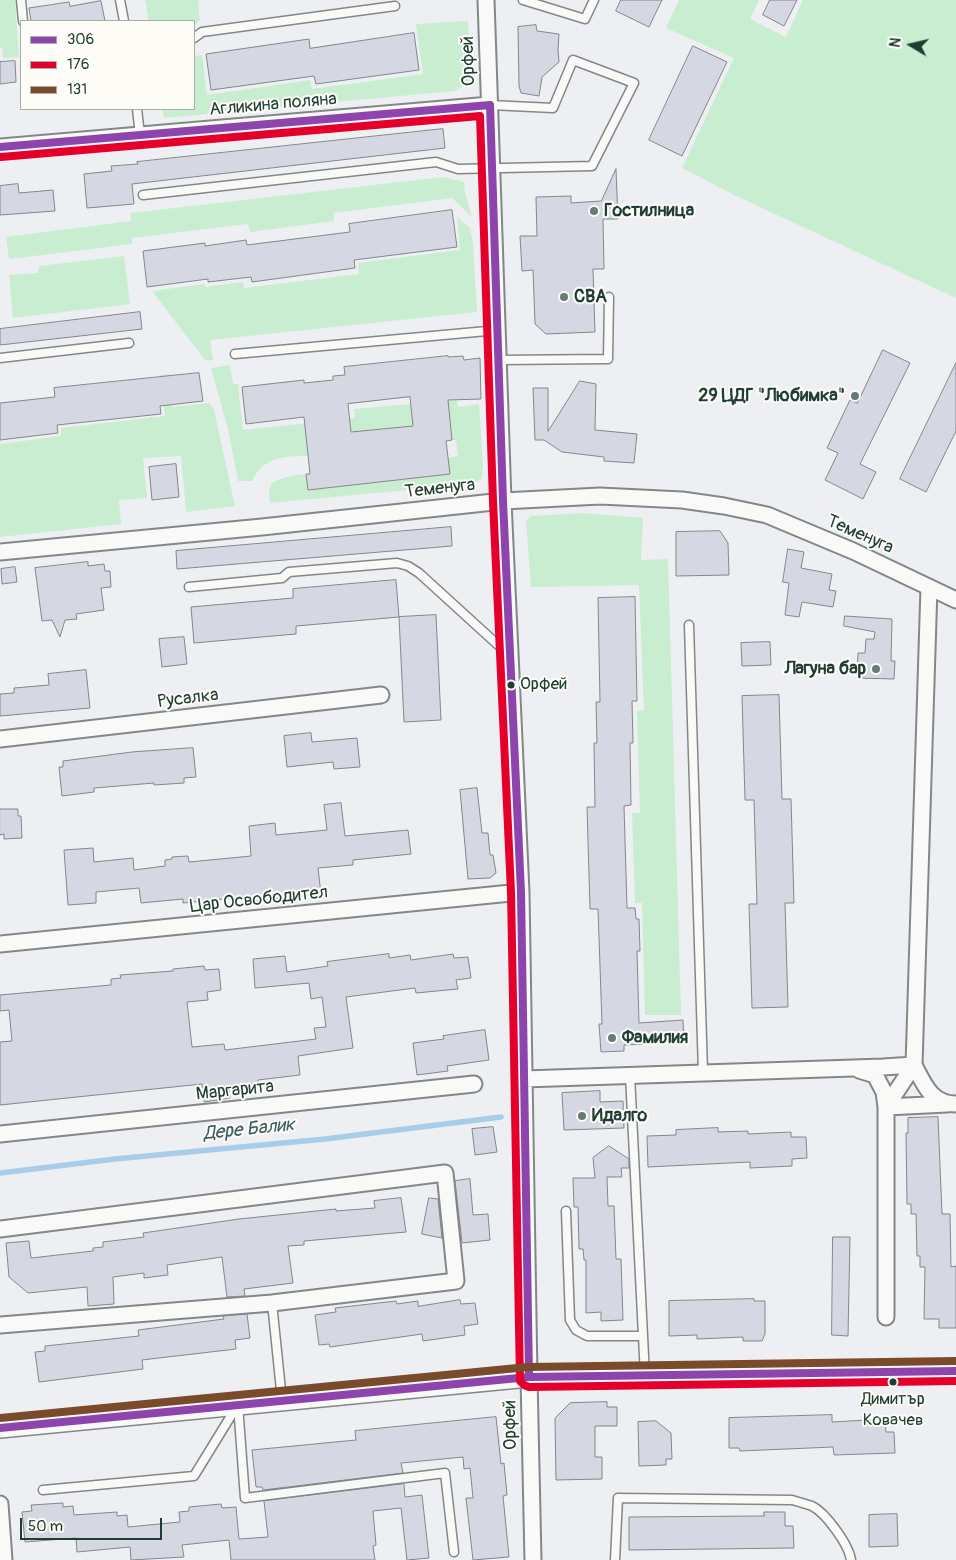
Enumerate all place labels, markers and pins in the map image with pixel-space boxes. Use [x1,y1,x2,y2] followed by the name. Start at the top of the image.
[604,200,694,222] place label: Гостилница
[588,205,600,217] marker: Гостилница
[574,286,607,308] place label: CBA
[558,291,570,303] marker: CBA
[698,385,845,407] place label: 29 ЦДГ "Любимка"
[849,390,861,402] marker: 29 ЦДГ "Любимка"
[785,658,866,680] place label: Лагуна бар
[870,663,882,675] marker: Лагуна бар
[520,675,567,695] place label: Орфей
[506,680,516,690] marker: Орфей
[622,1027,688,1049] place label: Фамилия
[606,1032,618,1044] marker: Фамилия
[592,1105,647,1127] place label: Идалго
[576,1110,588,1122] marker: Идалго
[888,1377,898,1387] marker: Димитър Ковачев
[861,1390,925,1430] place label: Димитър Ковачев

